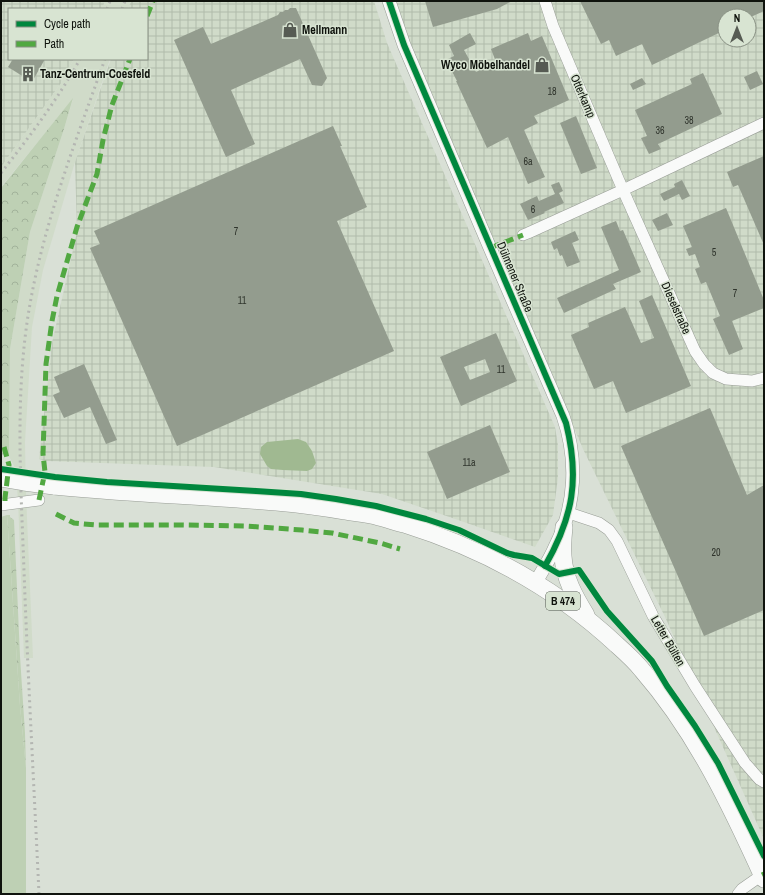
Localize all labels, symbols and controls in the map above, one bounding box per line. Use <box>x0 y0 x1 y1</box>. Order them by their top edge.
legend <box>8 8 148 60</box>
north arrow <box>717 8 757 48</box>
text: N <box>734 11 740 25</box>
text: Cycle path <box>44 16 91 32</box>
shop icon: Mellmann <box>281 21 299 39</box>
place label: Mellmann <box>302 22 347 38</box>
text: Path <box>44 36 64 52</box>
shop icon: Wyco Möbelhandel <box>533 56 551 74</box>
place label: Wyco Möbelhandel <box>441 57 530 73</box>
building icon: Tanz-Centrum-Coesfeld <box>19 65 37 83</box>
place label: Tanz-Centrum-Coesfeld <box>40 66 150 82</box>
street label: Otterkamp <box>567 72 599 120</box>
house number: 18 <box>547 85 557 98</box>
house number: 38 <box>684 114 694 127</box>
house number: 36 <box>655 124 665 137</box>
house number: 6a <box>523 155 533 168</box>
house number: 6 <box>531 203 536 216</box>
house number: 7 <box>234 225 239 238</box>
street label: Dülmener Straße <box>493 239 537 315</box>
house number: 5 <box>712 246 717 259</box>
street label: Dieselstraße <box>657 279 695 337</box>
house number: 7 <box>733 287 738 300</box>
house number: 11 <box>238 294 247 307</box>
house number: 11 <box>497 363 506 376</box>
house number: 11a <box>462 456 476 469</box>
house number: 20 <box>711 546 721 559</box>
road number: B 474 <box>546 592 580 610</box>
street label: Letter Bülten <box>647 613 689 669</box>

